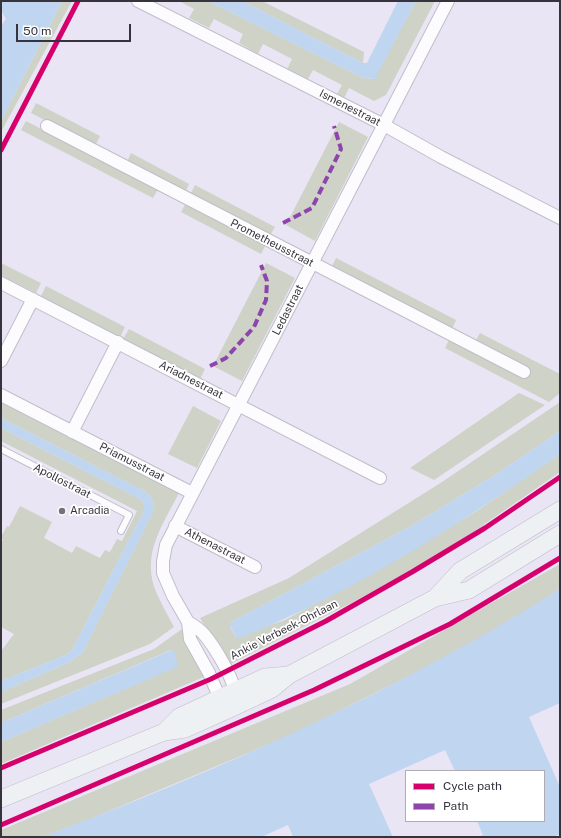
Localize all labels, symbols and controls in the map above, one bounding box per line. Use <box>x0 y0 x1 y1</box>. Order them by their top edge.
scale bar <box>18 16 133 42</box>
text: 50 m <box>23 24 51 38</box>
street label: Ismenestraat <box>317 87 383 129</box>
street label: Prometheusstraat <box>228 216 316 270</box>
street label: Ledastraat <box>270 283 306 337</box>
street label: Ariadnestraat <box>157 358 225 402</box>
street label: Priamusstraat <box>97 440 167 484</box>
street label: Apollostraat <box>31 461 93 501</box>
place label: Arcadia <box>70 504 109 518</box>
marker: Arcadia <box>57 506 67 516</box>
street label: Athenastraat <box>182 525 248 567</box>
street label: Ankie Verbeek-Ohrlaan <box>228 597 340 663</box>
legend <box>405 770 545 822</box>
text: Cycle path <box>443 779 502 793</box>
text: Path <box>443 799 469 813</box>

